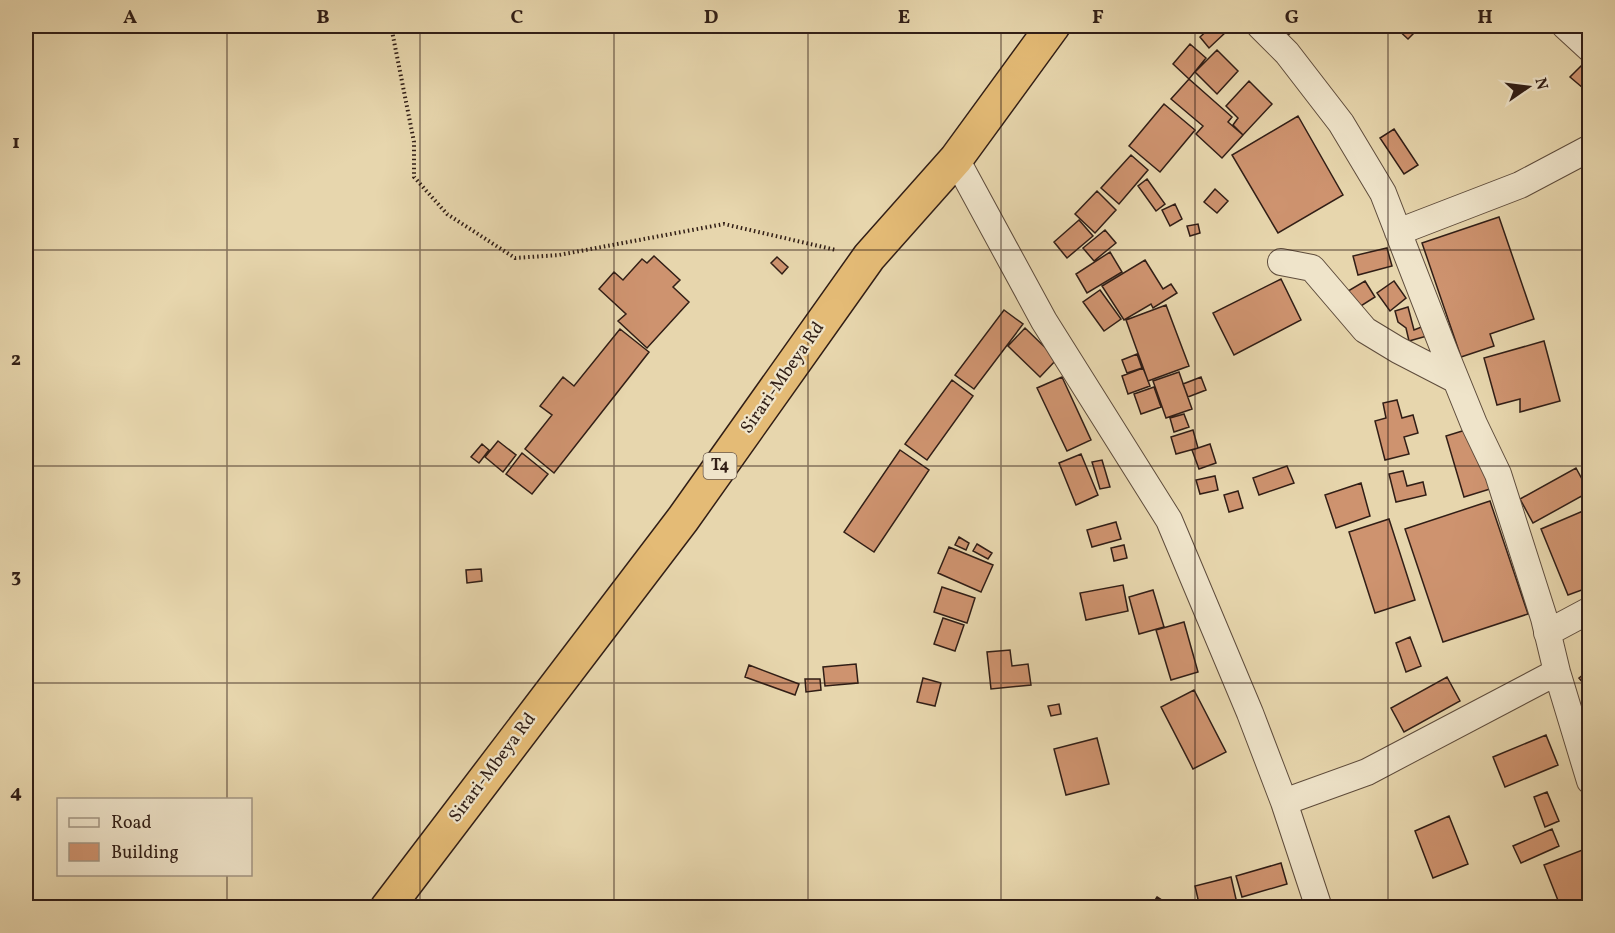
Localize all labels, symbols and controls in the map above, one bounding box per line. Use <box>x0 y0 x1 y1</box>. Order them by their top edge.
text: A <box>123 4 137 32</box>
text: B <box>316 4 330 32</box>
text: C <box>511 4 524 32</box>
text: D <box>704 4 718 32</box>
text: E <box>898 4 910 32</box>
text: F <box>1092 4 1104 32</box>
text: G <box>1285 4 1299 32</box>
text: H <box>1477 4 1493 32</box>
north arrow <box>1498 57 1558 117</box>
text: N <box>1529 76 1553 93</box>
text: 1 <box>12 129 20 157</box>
street label: Sirari-Mbeya Rd <box>735 317 831 439</box>
text: 2 <box>11 346 21 374</box>
road number: T4 <box>704 453 736 479</box>
text: 3 <box>11 563 21 591</box>
street label: Sirari-Mbeya Rd <box>443 708 543 828</box>
text: 4 <box>10 779 22 807</box>
legend <box>57 798 252 876</box>
text: Road <box>111 811 152 836</box>
text: Building <box>111 841 179 866</box>

